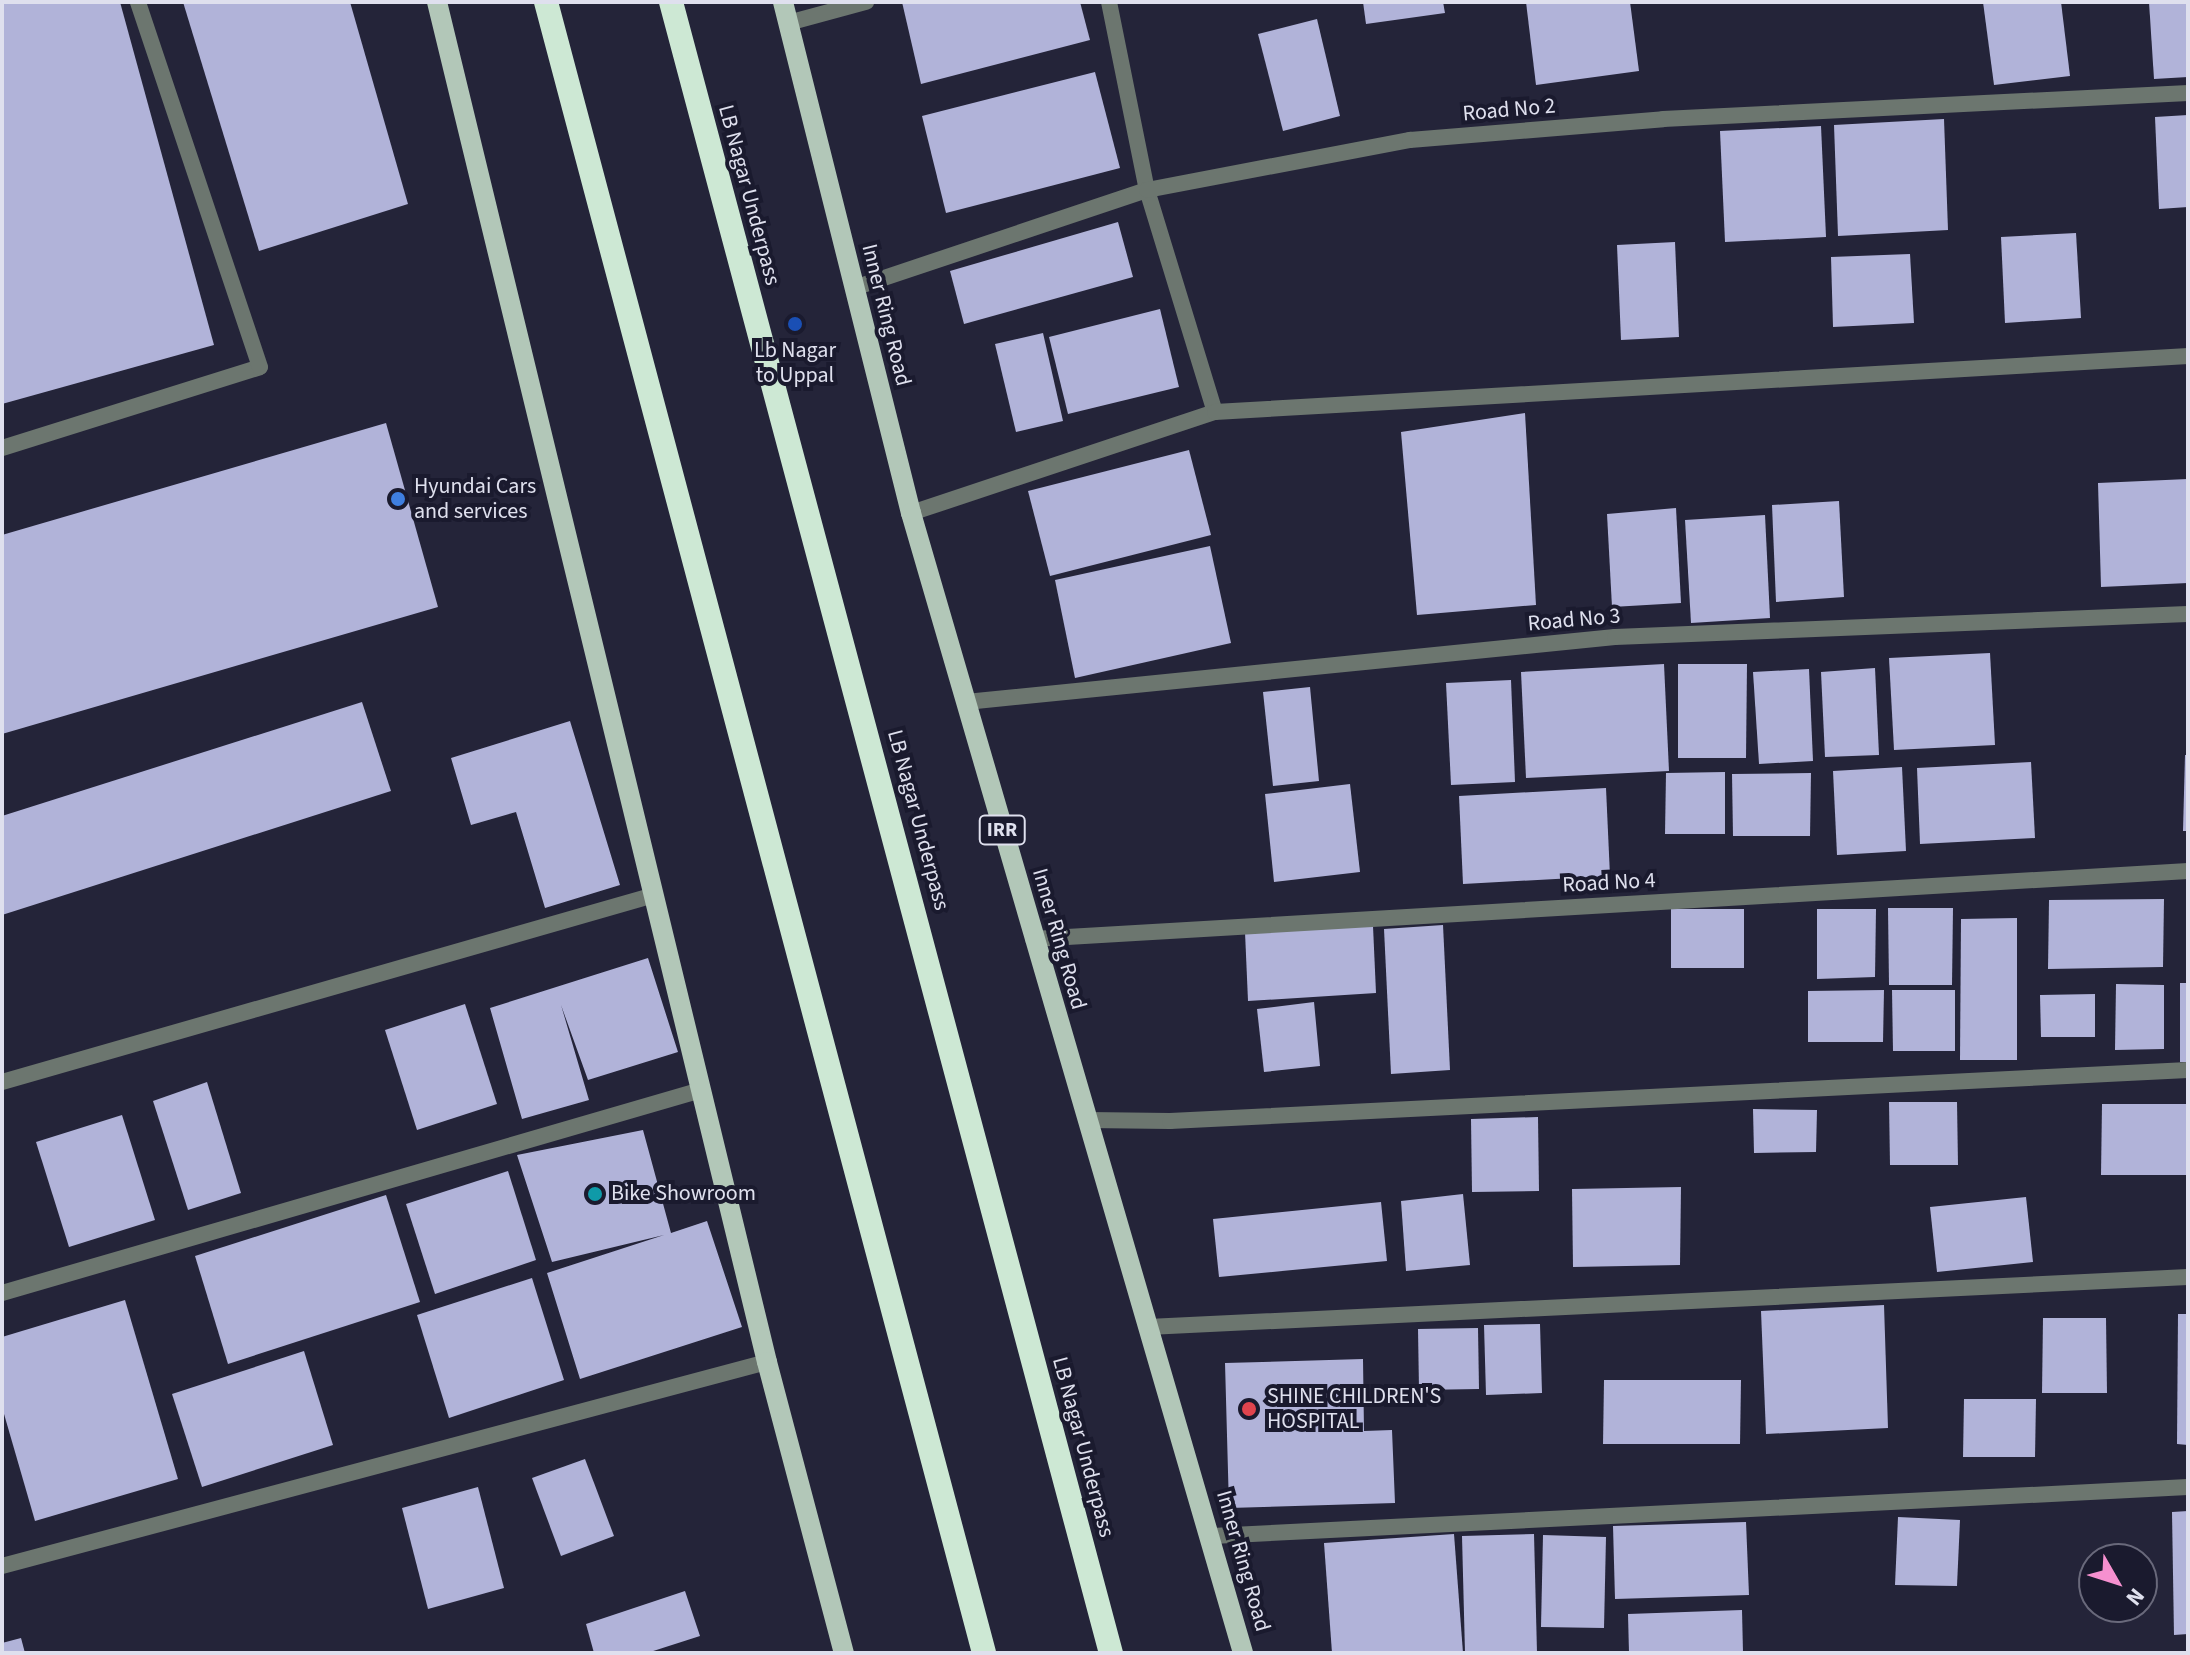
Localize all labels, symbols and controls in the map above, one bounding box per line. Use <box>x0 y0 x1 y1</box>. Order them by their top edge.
street label: Road No 2 <box>1461 93 1557 127</box>
street label: LB Nagar Underpass <box>712 102 786 288</box>
street label: Inner Ring Road <box>856 241 916 389</box>
marker: Lb Nagar to Uppal <box>786 315 804 333</box>
place label: Lb Nagar to Uppal <box>754 337 836 388</box>
place label: Hyundai Cars and services <box>414 473 536 524</box>
marker: Hyundai Cars and services <box>389 490 407 508</box>
street label: Road No 3 <box>1526 603 1622 637</box>
street label: LB Nagar Underpass <box>881 727 955 913</box>
road number: IRR <box>978 814 1026 846</box>
street label: Inner Ring Road <box>1026 865 1092 1013</box>
street label: Road No 4 <box>1562 867 1656 899</box>
place label: Bike Showroom <box>611 1181 756 1207</box>
marker: Bike Showroom <box>586 1185 604 1203</box>
street label: LB Nagar Underpass <box>1046 1354 1120 1540</box>
place label: SHINE CHILDREN'S HOSPITAL <box>1267 1383 1441 1434</box>
marker: SHINE CHILDREN'S HOSPITAL <box>1238 1398 1260 1420</box>
street label: Inner Ring Road <box>1210 1487 1276 1635</box>
north arrow <box>2078 1543 2158 1623</box>
text: N <box>2118 1581 2152 1613</box>

